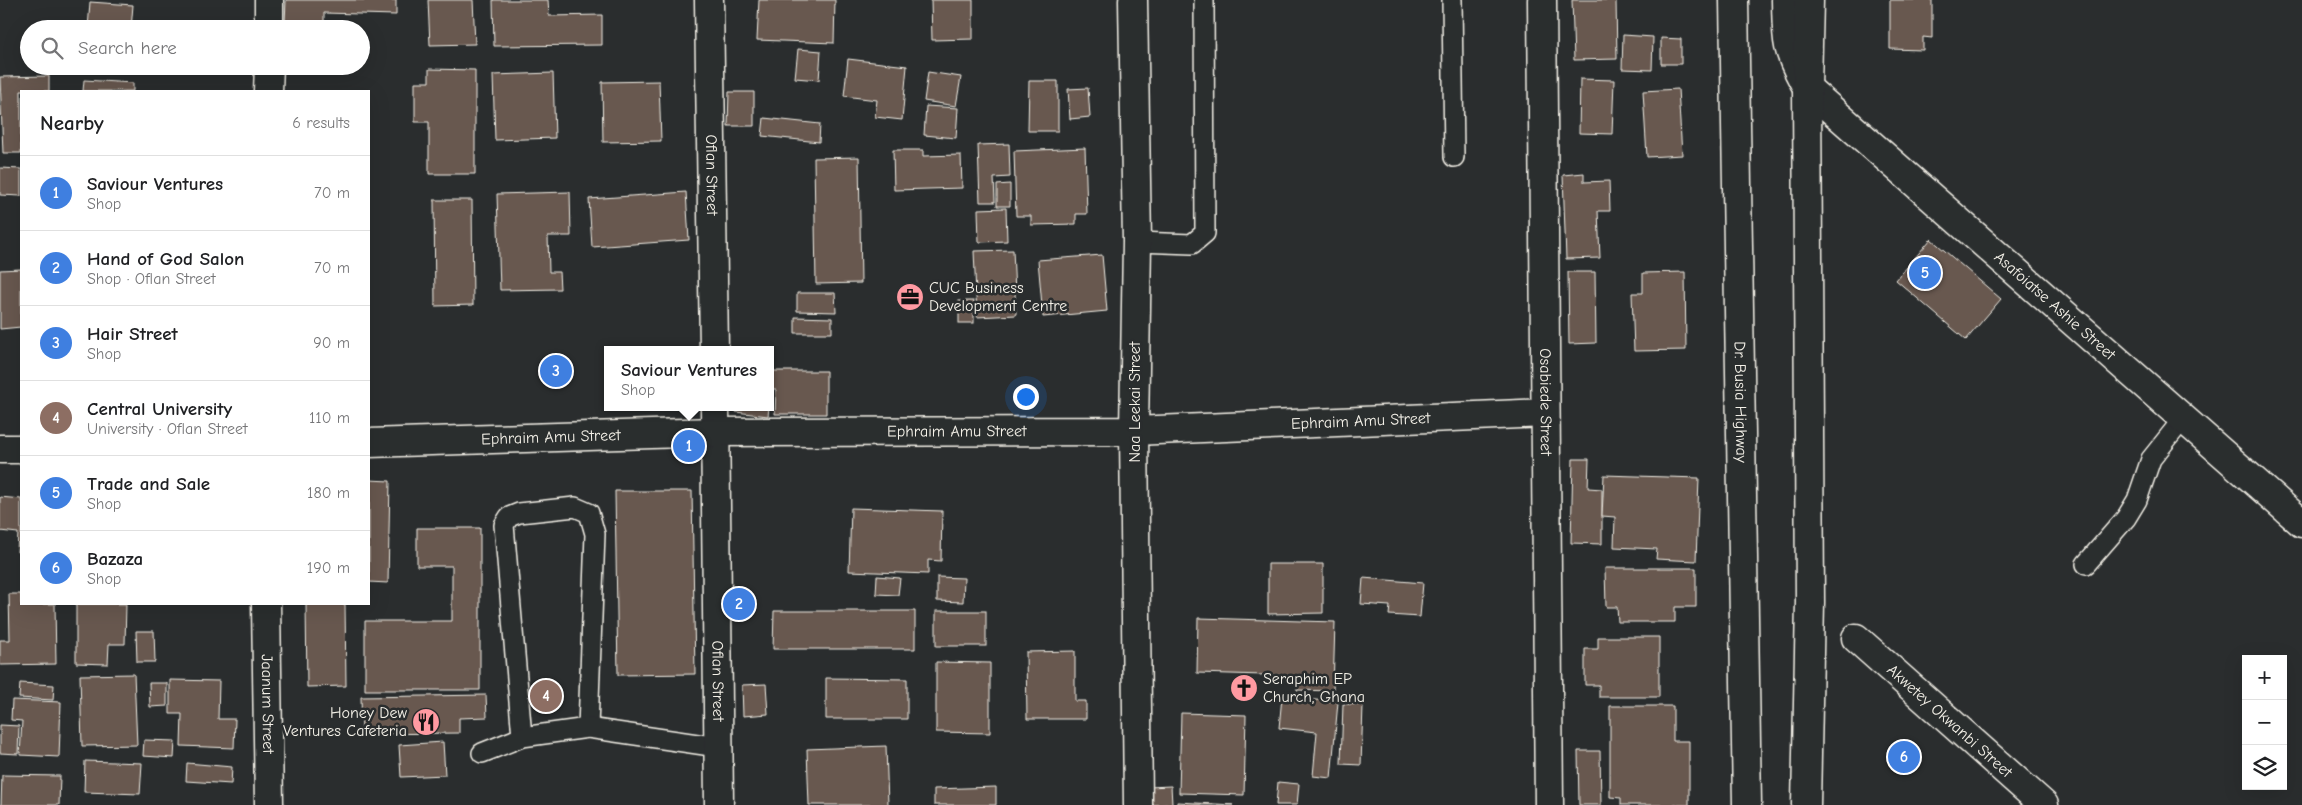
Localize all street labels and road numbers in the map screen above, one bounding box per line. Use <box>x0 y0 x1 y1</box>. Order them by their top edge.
street label: Oflan Street <box>702 134 721 216</box>
street label: Asafoiatse Ashie Street <box>1991 248 2119 364</box>
street label: Naa Leekai Street <box>1126 341 1144 462</box>
street label: Dr. Busia Highway <box>1731 341 1750 464</box>
street label: Osabiede Street <box>1536 348 1555 456</box>
street label: Ephraim Amu Street <box>1291 409 1431 433</box>
street label: Ephraim Amu Street <box>887 422 1027 441</box>
street label: Ephraim Amu Street <box>481 426 621 448</box>
street label: Oflan Street <box>708 640 727 722</box>
street label: Jaanum Street <box>258 654 277 754</box>
street label: Akwetey Okwanbi Street <box>1883 661 2016 782</box>

